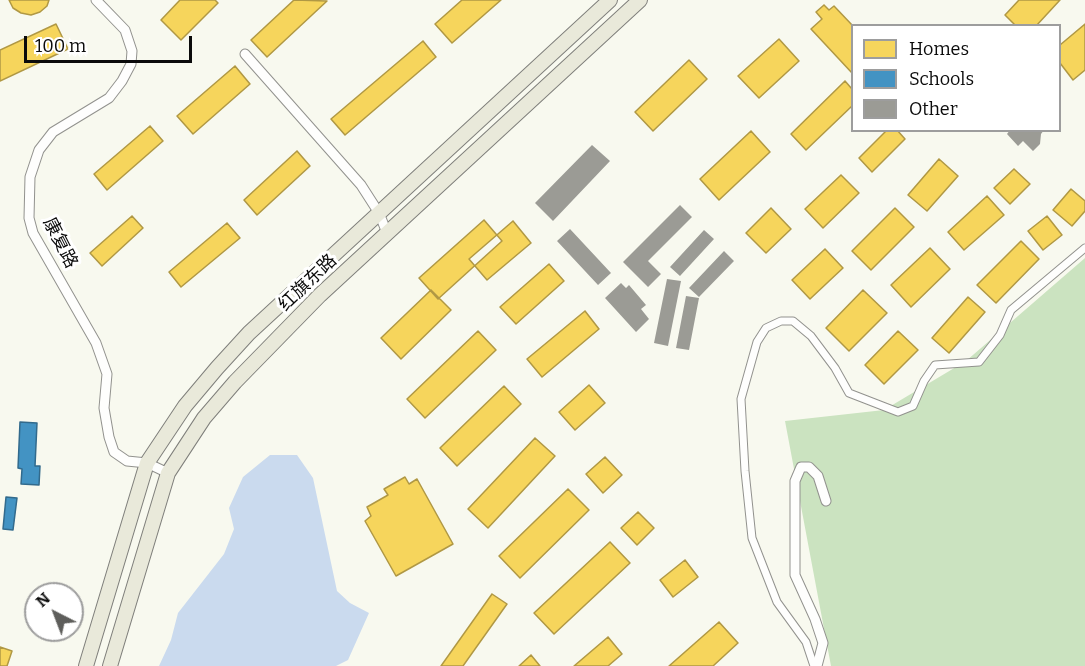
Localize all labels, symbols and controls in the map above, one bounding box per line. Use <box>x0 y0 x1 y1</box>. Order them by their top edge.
scale bar <box>27 24 195 62</box>
legend <box>851 24 1061 132</box>
text: 100 m <box>35 35 86 57</box>
text: Homes <box>909 38 969 60</box>
text: Schools <box>909 68 974 90</box>
text: Other <box>909 98 958 120</box>
street label: 康复路 <box>38 214 82 272</box>
street label: 红旗东路 <box>275 250 341 316</box>
north arrow <box>24 582 84 642</box>
text: N <box>32 589 54 611</box>

